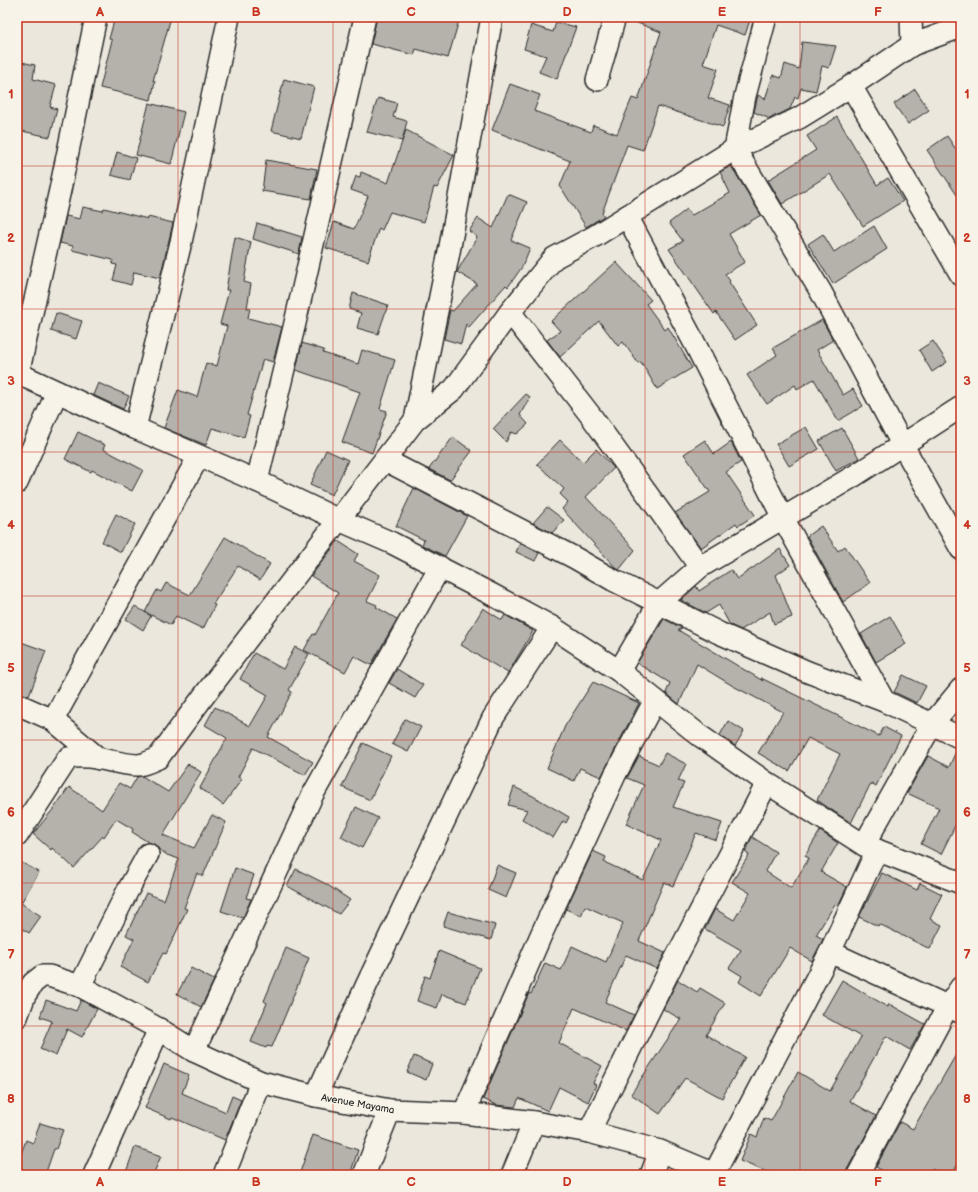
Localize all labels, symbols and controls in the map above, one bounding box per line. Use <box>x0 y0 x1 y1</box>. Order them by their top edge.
text: A <box>95 4 104 20</box>
text: B <box>251 4 261 20</box>
text: C <box>406 4 416 20</box>
text: D <box>562 4 572 20</box>
text: E <box>718 4 727 20</box>
text: F <box>874 4 882 20</box>
text: 1 <box>8 86 14 102</box>
text: 1 <box>964 86 970 102</box>
text: 2 <box>7 230 15 246</box>
text: 2 <box>963 230 971 246</box>
text: 3 <box>7 373 15 389</box>
text: 3 <box>963 373 971 389</box>
text: 4 <box>7 517 15 533</box>
text: 4 <box>963 517 971 533</box>
text: 5 <box>7 660 15 676</box>
text: 5 <box>963 660 971 676</box>
text: 6 <box>7 804 15 820</box>
text: 6 <box>963 804 971 820</box>
text: 7 <box>7 947 15 963</box>
text: 7 <box>963 947 971 963</box>
text: 8 <box>7 1091 15 1107</box>
text: 8 <box>963 1091 971 1107</box>
street label: Avenue Mayama <box>320 1092 396 1116</box>
text: A <box>95 1174 104 1190</box>
text: B <box>251 1174 261 1190</box>
text: C <box>406 1174 416 1190</box>
text: D <box>562 1174 572 1190</box>
text: E <box>718 1174 727 1190</box>
text: F <box>874 1174 882 1190</box>

